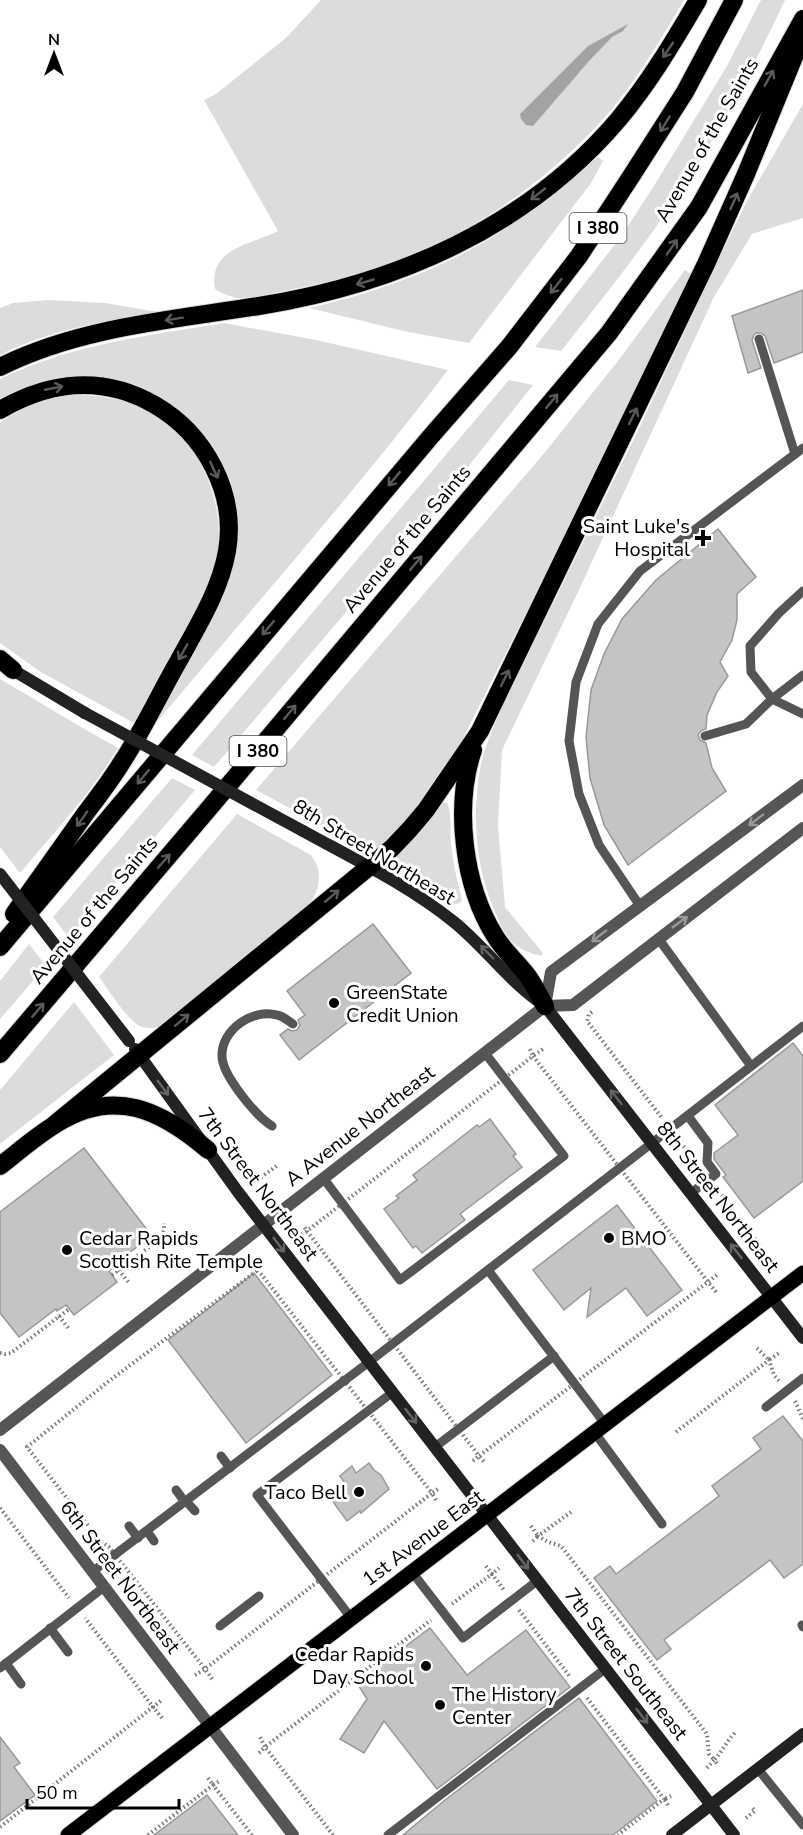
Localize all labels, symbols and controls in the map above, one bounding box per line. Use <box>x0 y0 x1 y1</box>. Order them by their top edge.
north arrow <box>24 24 84 84</box>
text: N <box>48 29 60 51</box>
one-way arrow <box>662 41 674 58</box>
street label: Avenue of the Saints <box>649 53 765 227</box>
one-way arrow <box>763 70 775 87</box>
one-way arrow <box>658 116 671 133</box>
one-way arrow <box>530 187 546 200</box>
one-way arrow <box>728 193 740 211</box>
road number: I 380 <box>570 213 626 243</box>
one-way arrow <box>666 239 678 255</box>
one-way arrow <box>356 277 375 288</box>
one-way arrow <box>550 278 563 294</box>
one-way arrow <box>165 314 185 325</box>
one-way arrow <box>43 382 63 393</box>
one-way arrow <box>546 393 559 409</box>
one-way arrow <box>628 408 640 426</box>
street label: Avenue of the Saints <box>337 459 477 619</box>
one-way arrow <box>209 460 221 478</box>
one-way arrow <box>388 471 401 487</box>
place label: Saint Luke's Hospital <box>583 513 690 563</box>
marker: Saint Luke's Hospital <box>694 529 712 547</box>
one-way arrow <box>409 556 423 571</box>
one-way arrow <box>262 620 275 636</box>
one-way arrow <box>177 643 188 661</box>
one-way arrow <box>500 670 512 688</box>
one-way arrow <box>283 705 297 720</box>
road number: I 380 <box>230 736 286 766</box>
one-way arrow <box>136 769 150 784</box>
street label: 8th Street Northeast <box>288 793 461 912</box>
one-way arrow <box>76 810 88 826</box>
one-way arrow <box>748 813 764 826</box>
street label: Avenue of the Saints <box>24 830 164 990</box>
one-way arrow <box>157 854 171 869</box>
one-way arrow <box>324 890 340 903</box>
one-way arrow <box>672 916 688 928</box>
one-way arrow <box>592 930 608 942</box>
one-way arrow <box>480 945 494 960</box>
place label: GreenState Credit Union <box>346 979 459 1029</box>
marker: GreenState Credit Union <box>327 996 341 1010</box>
one-way arrow <box>31 1003 45 1018</box>
one-way arrow <box>174 1014 190 1027</box>
street label: A Avenue Northeast <box>280 1059 441 1193</box>
one-way arrow <box>157 1080 169 1096</box>
one-way arrow <box>610 1089 623 1105</box>
street label: 7th Street Northeast <box>192 1102 325 1267</box>
street label: 8th Street Northeast <box>650 1116 786 1279</box>
place label: Cedar Rapids Scottish Rite Temple <box>79 1225 263 1275</box>
place label: BMO <box>621 1225 667 1252</box>
marker: BMO <box>602 1231 616 1245</box>
one-way arrow <box>272 1237 285 1253</box>
marker: Cedar Rapids Scottish Rite Temple <box>60 1243 74 1257</box>
one-way arrow <box>730 1243 743 1259</box>
one-way arrow <box>404 1408 417 1424</box>
place label: Taco Bell <box>265 1479 347 1506</box>
street label: 1st Avenue East <box>357 1483 490 1593</box>
marker: Taco Bell <box>352 1485 366 1499</box>
street label: 6th Street Northeast <box>54 1495 187 1660</box>
one-way arrow <box>516 1554 529 1570</box>
street label: 7th Street Southeast <box>558 1582 694 1746</box>
place label: Cedar Rapids Day School <box>295 1641 414 1691</box>
marker: Cedar Rapids Day School <box>419 1659 433 1673</box>
place label: The History Center <box>452 1681 557 1731</box>
marker: The History Center <box>433 1698 447 1712</box>
one-way arrow <box>636 1708 649 1724</box>
scale bar <box>27 1772 178 1810</box>
text: 50 m <box>36 1781 78 1805</box>

